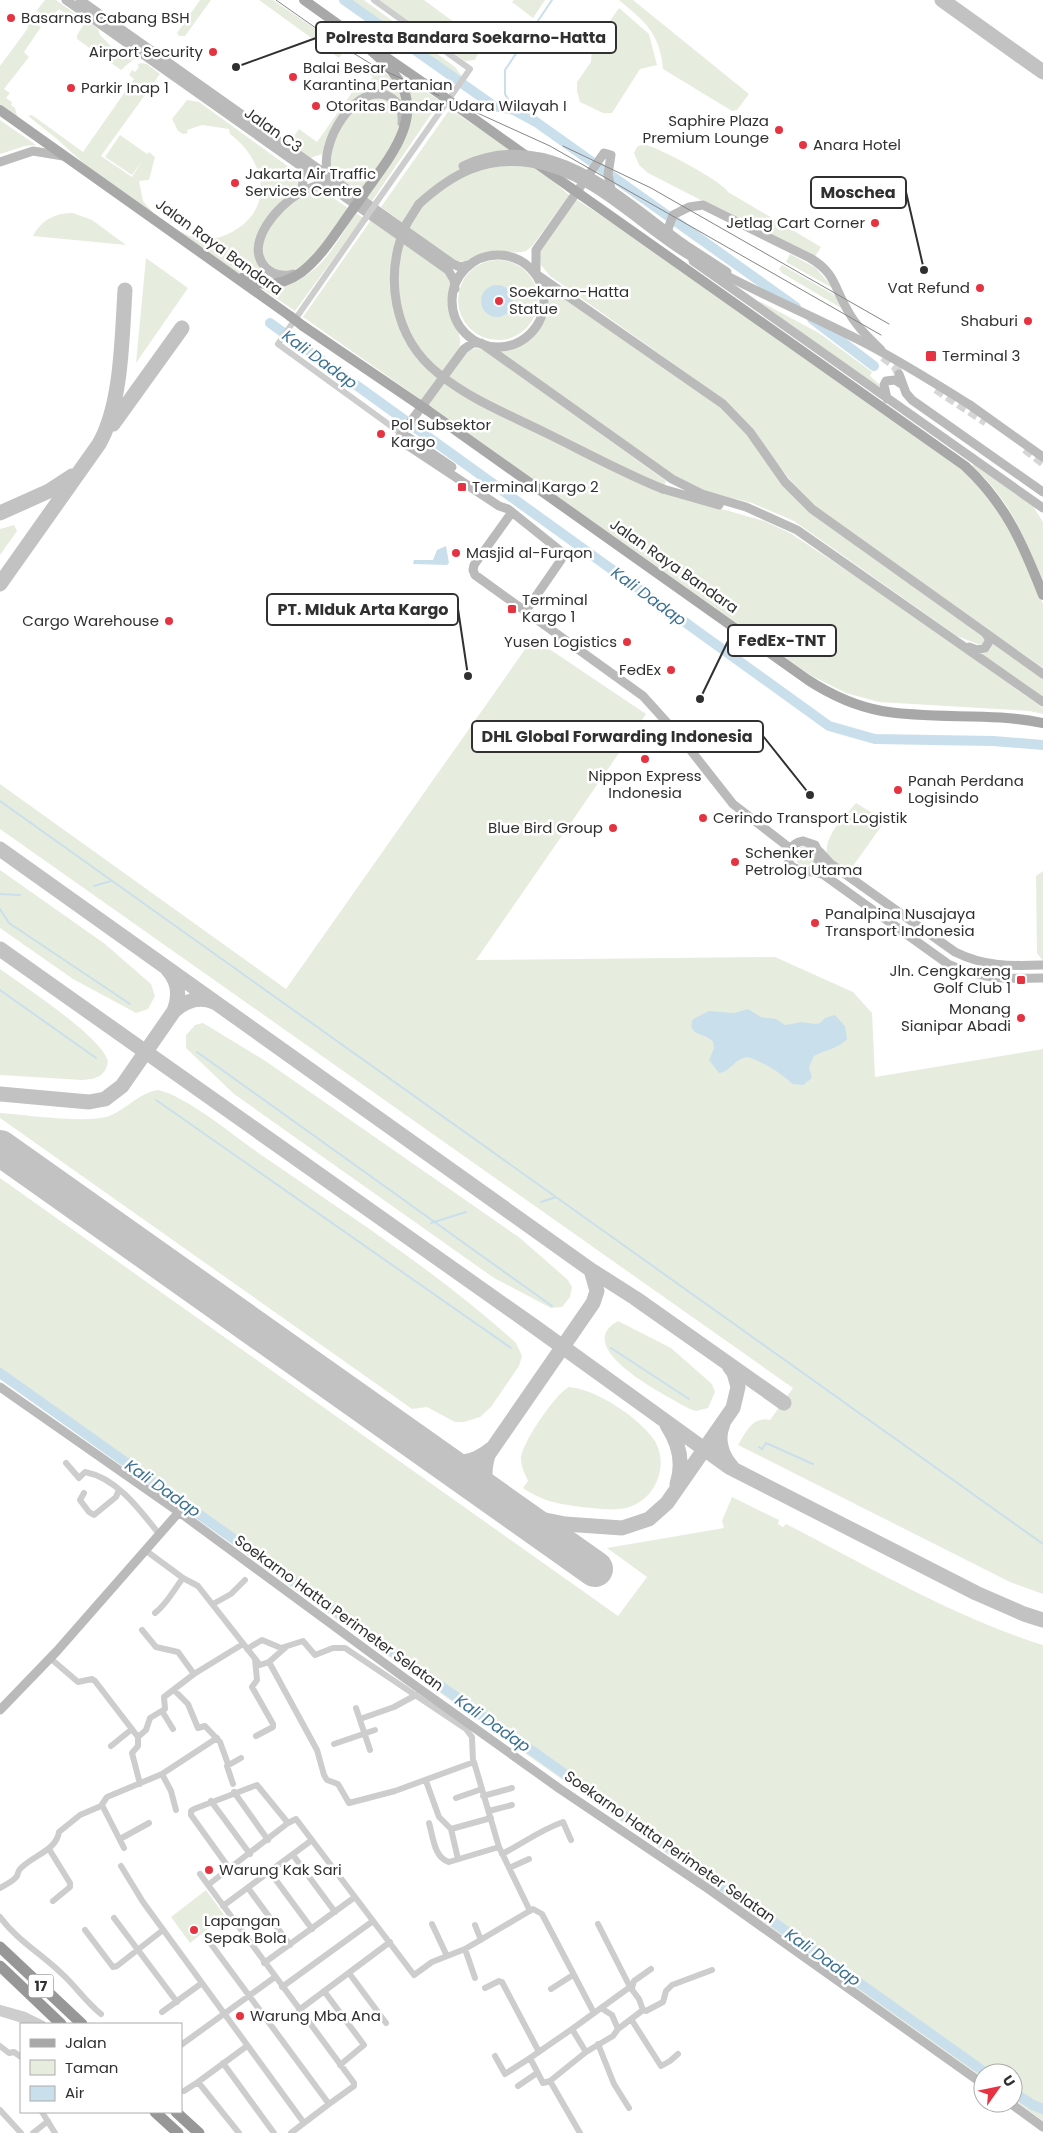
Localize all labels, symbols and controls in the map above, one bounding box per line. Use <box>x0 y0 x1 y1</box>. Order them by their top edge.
place label: Basarnas Cabang BSH <box>21 7 190 28</box>
marker: Basarnas Cabang BSH <box>5 12 17 24</box>
callout: Polresta Bandara Soekarno-Hatta <box>316 22 616 53</box>
text: Polresta Bandara Soekarno-Hatta <box>326 26 606 49</box>
place label: Airport Security <box>89 41 204 62</box>
marker: Airport Security <box>207 46 219 58</box>
place label: Balai Besar Karantina Pertanian <box>303 57 453 95</box>
marker: Balai Besar Karantina Pertanian <box>287 71 299 83</box>
place label: Parkir Inap 1 <box>81 77 169 98</box>
marker: Parkir Inap 1 <box>65 82 77 94</box>
place label: Otoritas Bandar Udara Wilayah I <box>326 95 567 116</box>
marker: Otoritas Bandar Udara Wilayah I <box>310 100 322 112</box>
street label: Jalan C3 <box>240 102 306 157</box>
place label: Saphire Plaza Premium Lounge <box>643 110 769 148</box>
marker: Saphire Plaza Premium Lounge <box>773 124 785 136</box>
place label: Anara Hotel <box>813 134 901 155</box>
marker: Anara Hotel <box>797 139 809 151</box>
place label: Jakarta Air Traffic Services Centre <box>245 163 376 201</box>
marker: Jakarta Air Traffic Services Centre <box>229 177 241 189</box>
callout: Moschea <box>811 177 906 208</box>
text: Moschea <box>821 181 896 204</box>
street label: Jalan Raya Bandara <box>152 193 287 300</box>
place label: Jetlag Cart Corner <box>726 212 865 233</box>
marker: Jetlag Cart Corner <box>869 217 881 229</box>
place label: Vat Refund <box>888 277 970 298</box>
place label: Soekarno-Hatta Statue <box>509 281 629 319</box>
marker: Vat Refund <box>974 282 986 294</box>
marker: Soekarno-Hatta Statue <box>493 295 505 307</box>
place label: Shaburi <box>960 310 1018 331</box>
marker: Shaburi <box>1022 315 1034 327</box>
water label: Kali Dadap <box>278 324 362 395</box>
place label: Terminal 3 <box>942 345 1020 366</box>
marker: Terminal 3 <box>924 349 938 363</box>
place label: Pol Subsektor Kargo <box>391 414 491 452</box>
marker: Pol Subsektor Kargo <box>375 428 387 440</box>
place label: Terminal Kargo 2 <box>472 476 599 497</box>
marker: Terminal Kargo 2 <box>456 481 468 493</box>
street label: Jalan Raya Bandara <box>606 513 743 618</box>
place label: Masjid al-Furqon <box>466 542 593 563</box>
marker: Masjid al-Furqon <box>450 547 462 559</box>
water label: Kali Dadap <box>607 561 691 632</box>
place label: Terminal Kargo 1 <box>522 589 588 627</box>
callout: PT. MIduk Arta Kargo <box>267 594 458 625</box>
text: PT. MIduk Arta Kargo <box>278 598 449 621</box>
marker: Terminal Kargo 1 <box>506 603 518 615</box>
place label: Cargo Warehouse <box>22 610 159 631</box>
marker: Cargo Warehouse <box>163 615 175 627</box>
callout: FedEx-TNT <box>728 625 836 656</box>
text: FedEx-TNT <box>738 629 826 652</box>
place label: Yusen Logistics <box>504 631 617 652</box>
marker: Yusen Logistics <box>621 636 633 648</box>
place label: FedEx <box>619 659 661 680</box>
marker: FedEx <box>665 664 677 676</box>
callout: DHL Global Forwarding Indonesia <box>472 721 763 752</box>
text: DHL Global Forwarding Indonesia <box>482 725 753 748</box>
marker: Nippon Express Indonesia <box>639 753 651 765</box>
place label: Nippon Express Indonesia <box>588 765 702 803</box>
place label: Panah Perdana Logisindo <box>908 770 1024 808</box>
marker: Panah Perdana Logisindo <box>892 784 904 796</box>
place label: Cerindo Transport Logistik <box>713 807 907 828</box>
marker: Cerindo Transport Logistik <box>697 812 709 824</box>
place label: Blue Bird Group <box>488 817 603 838</box>
marker: Blue Bird Group <box>607 822 619 834</box>
place label: Schenker Petrolog Utama <box>745 842 862 880</box>
marker: Schenker Petrolog Utama <box>729 856 741 868</box>
place label: Panalpina Nusajaya Transport Indonesia <box>825 903 975 941</box>
marker: Panalpina Nusajaya Transport Indonesia <box>809 917 821 929</box>
place label: Jln. Cengkareng Golf Club 1 <box>889 960 1011 998</box>
marker: Jln. Cengkareng Golf Club 1 <box>1015 974 1027 986</box>
place label: Monang Sianipar Abadi <box>901 998 1011 1036</box>
marker: Monang Sianipar Abadi <box>1015 1012 1027 1024</box>
water label: Kali Dadap <box>120 1454 205 1523</box>
street label: Soekarno Hatta Perimeter Selatan <box>231 1530 448 1696</box>
water label: Kali Dadap <box>450 1689 535 1758</box>
street label: Soekarno Hatta Perimeter Selatan <box>560 1765 780 1928</box>
place label: Warung Kak Sari <box>219 1859 342 1880</box>
marker: Warung Kak Sari <box>203 1864 215 1876</box>
place label: Lapangan Sepak Bola <box>204 1910 287 1948</box>
water label: Kali Dadap <box>780 1923 865 1992</box>
marker: Lapangan Sepak Bola <box>188 1924 200 1936</box>
road number: 17 <box>28 1974 54 1998</box>
place label: Warung Mba Ana <box>250 2005 381 2026</box>
marker: Warung Mba Ana <box>234 2010 246 2022</box>
legend <box>20 2023 182 2113</box>
text: Jalan <box>65 2032 107 2053</box>
text: Taman <box>65 2057 118 2078</box>
north arrow <box>973 2063 1023 2113</box>
text: U <box>998 2071 1020 2091</box>
text: Air <box>65 2082 85 2103</box>

